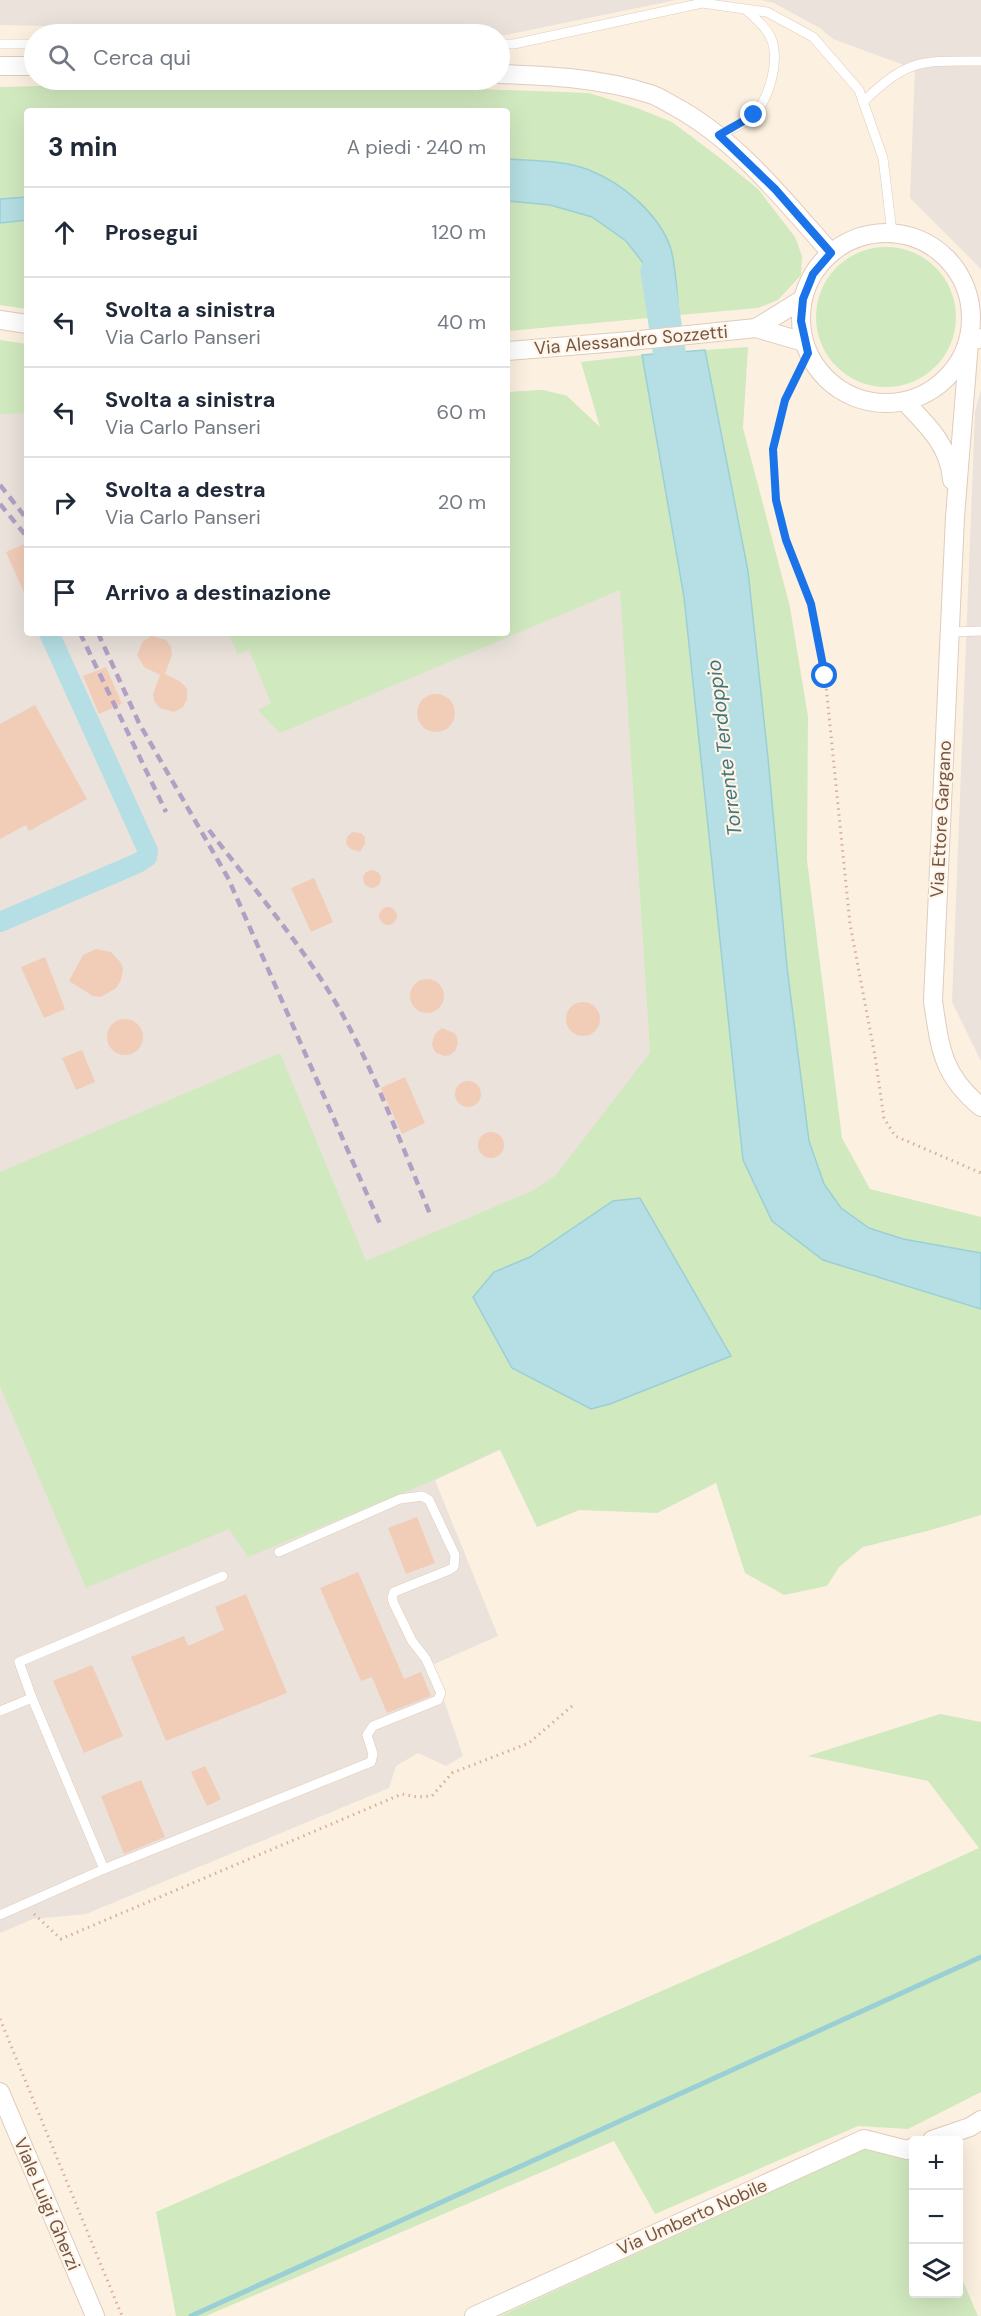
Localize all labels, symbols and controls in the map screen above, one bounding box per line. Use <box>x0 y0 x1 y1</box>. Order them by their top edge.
search box <box>24 24 510 90</box>
icon: search <box>45 41 78 74</box>
text: Cerca qui <box>93 43 191 72</box>
route end <box>740 101 766 127</box>
text: 3 min <box>48 130 117 164</box>
text: A piedi · 240 m <box>347 134 486 160</box>
icon: ahead <box>48 216 81 249</box>
text: Prosegui <box>105 218 198 247</box>
text: 120 m <box>432 219 486 245</box>
text: Svolta a sinistra <box>105 295 275 324</box>
icon: left <box>48 306 81 339</box>
text: 40 m <box>437 309 486 335</box>
street label: Via Alessandro Sozzetti <box>533 320 729 360</box>
text: Via Carlo Panseri <box>105 324 261 350</box>
text: Svolta a sinistra <box>105 385 275 414</box>
icon: left <box>48 396 81 429</box>
text: 60 m <box>437 399 486 425</box>
text: Via Carlo Panseri <box>105 414 261 440</box>
text: Svolta a destra <box>105 475 266 504</box>
icon: right <box>48 486 81 519</box>
text: 20 m <box>438 489 486 515</box>
text: Via Carlo Panseri <box>105 504 261 530</box>
icon: arrive <box>48 576 81 609</box>
text: Arrivo a destinazione <box>105 578 331 607</box>
water label: Torrente Terdoppio <box>700 658 748 838</box>
route start <box>811 662 837 688</box>
street label: Via Ettore Gargano <box>925 740 957 898</box>
street label: Viale Luigi Gherzi <box>8 2134 86 2274</box>
map controls <box>909 2136 963 2298</box>
button: + <box>909 2136 963 2190</box>
street label: Via Umberto Nobile <box>613 2173 771 2261</box>
button: − <box>909 2190 963 2244</box>
button: layers <box>909 2244 963 2298</box>

